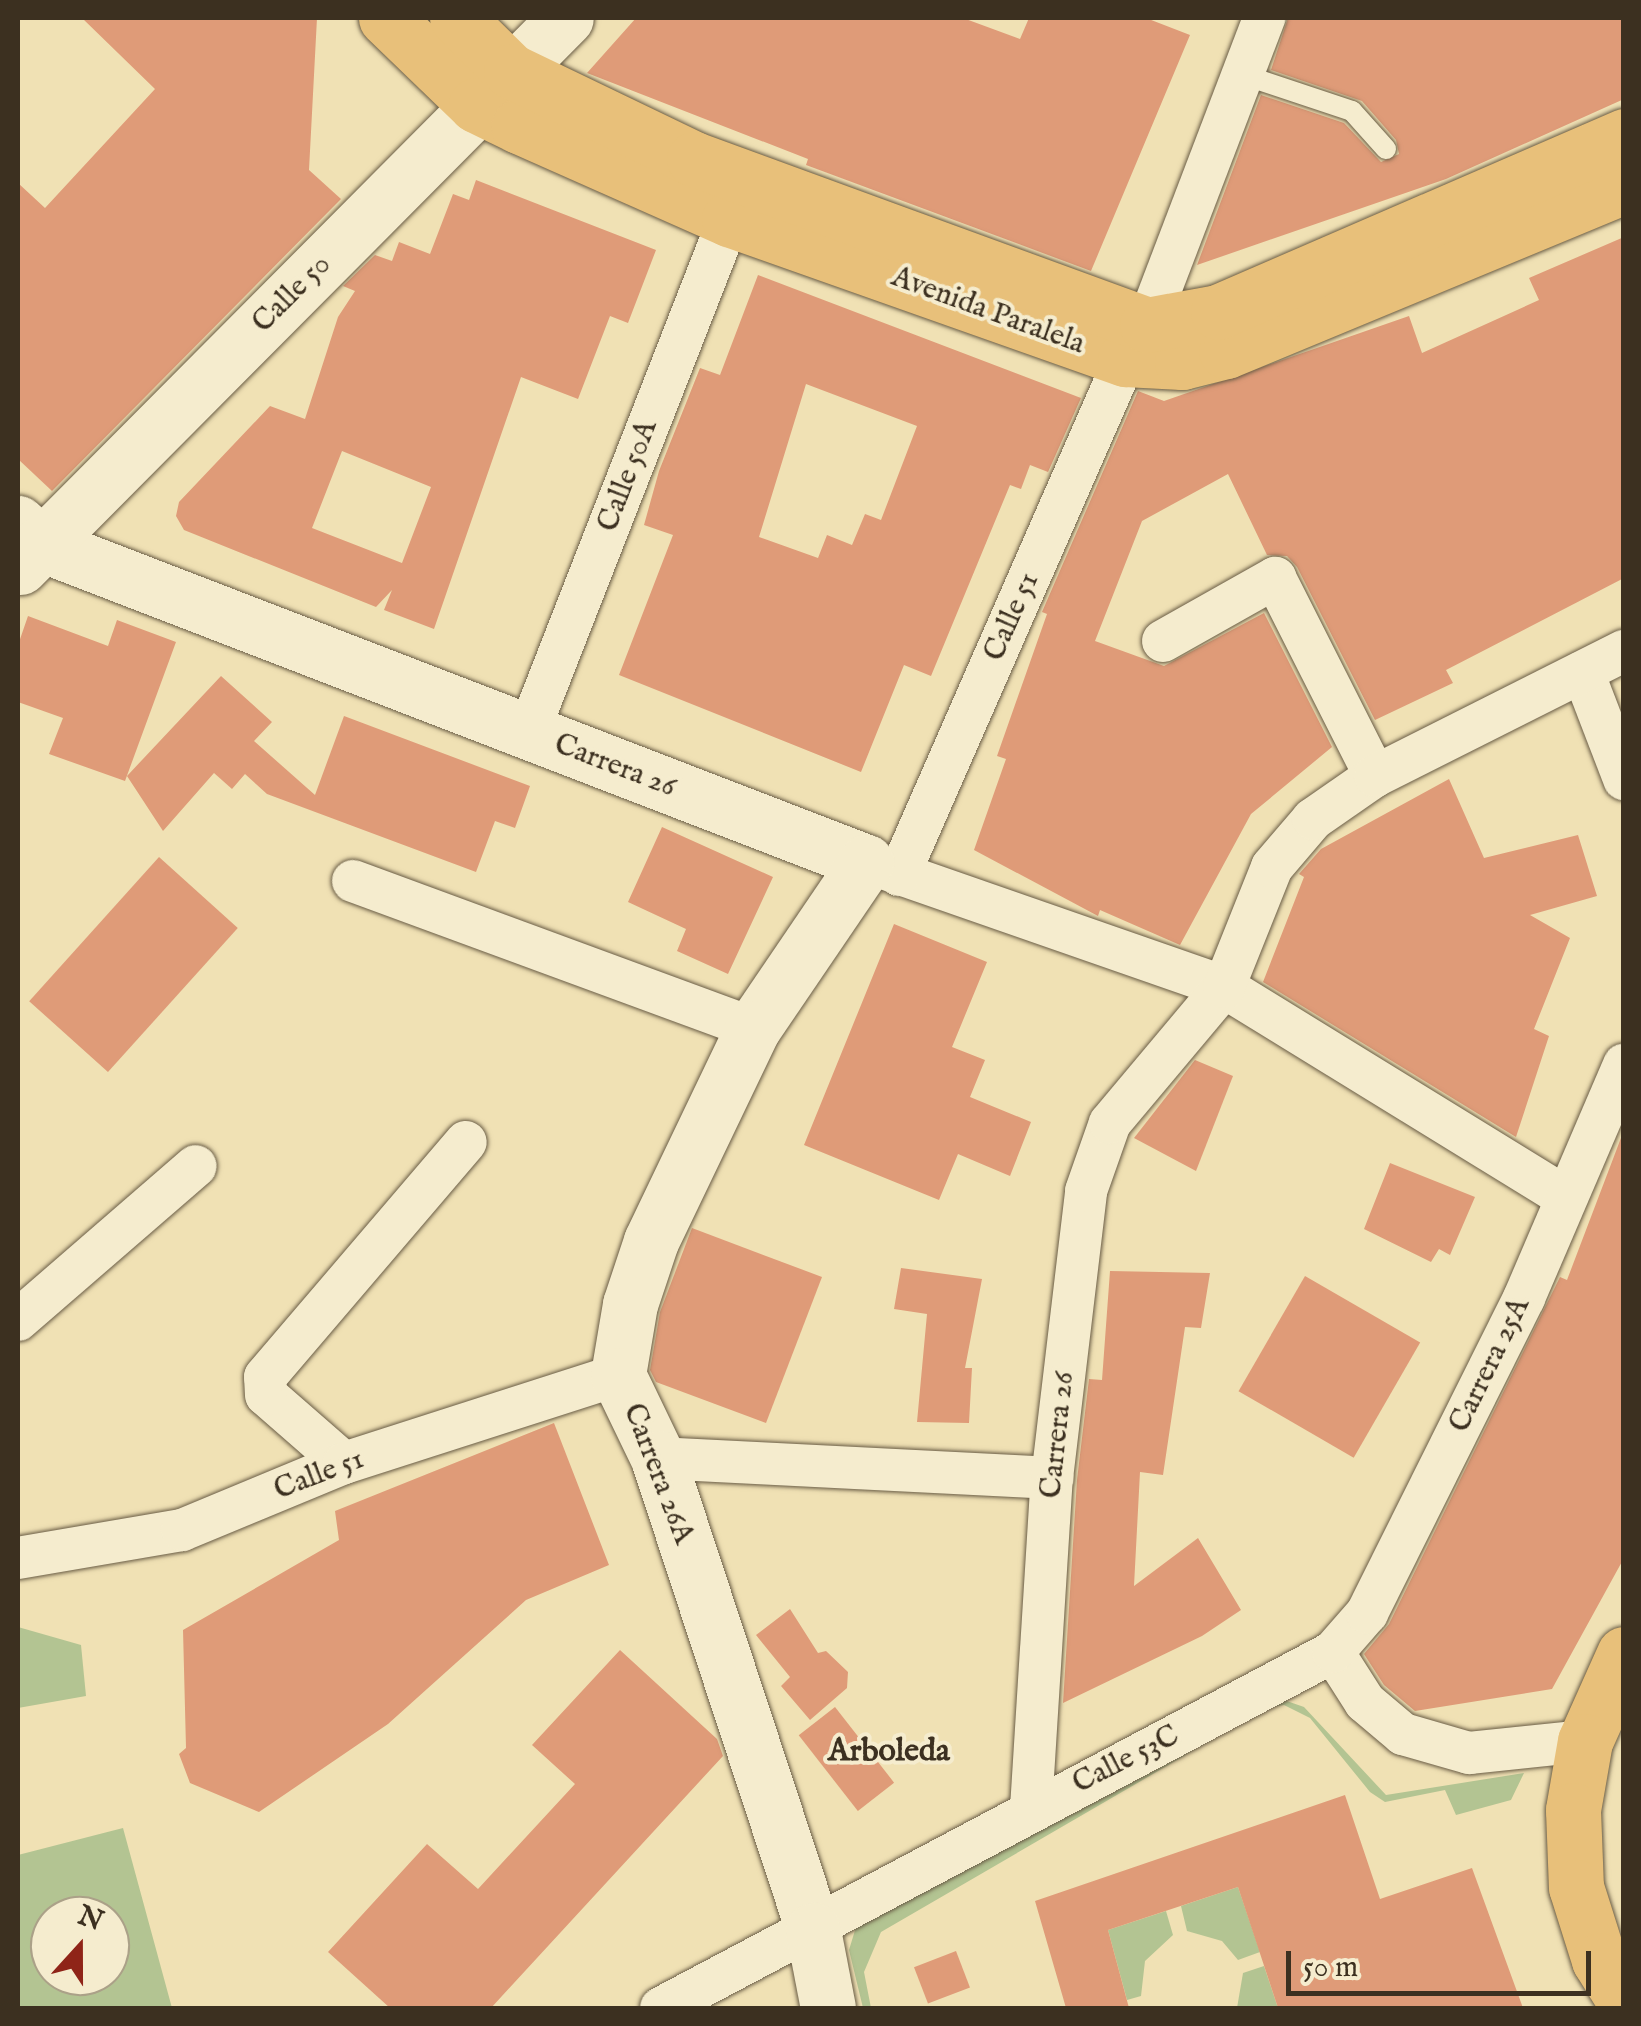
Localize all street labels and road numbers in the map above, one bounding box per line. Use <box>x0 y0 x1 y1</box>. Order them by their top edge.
street label: Calle 50 <box>245 247 339 341</box>
street label: Avenida Paralela <box>886 259 1090 363</box>
street label: Calle 50A <box>590 415 666 537</box>
street label: Calle 51 <box>977 567 1047 667</box>
street label: Carrera 26 <box>549 726 681 806</box>
street label: Carrera 25A <box>1442 1292 1538 1438</box>
street label: Carrera 26 <box>1033 1370 1083 1500</box>
street label: Carrera 26A <box>615 1399 701 1549</box>
street label: Calle 51 <box>269 1442 369 1508</box>
street label: Calle 53C <box>1067 1718 1185 1802</box>

